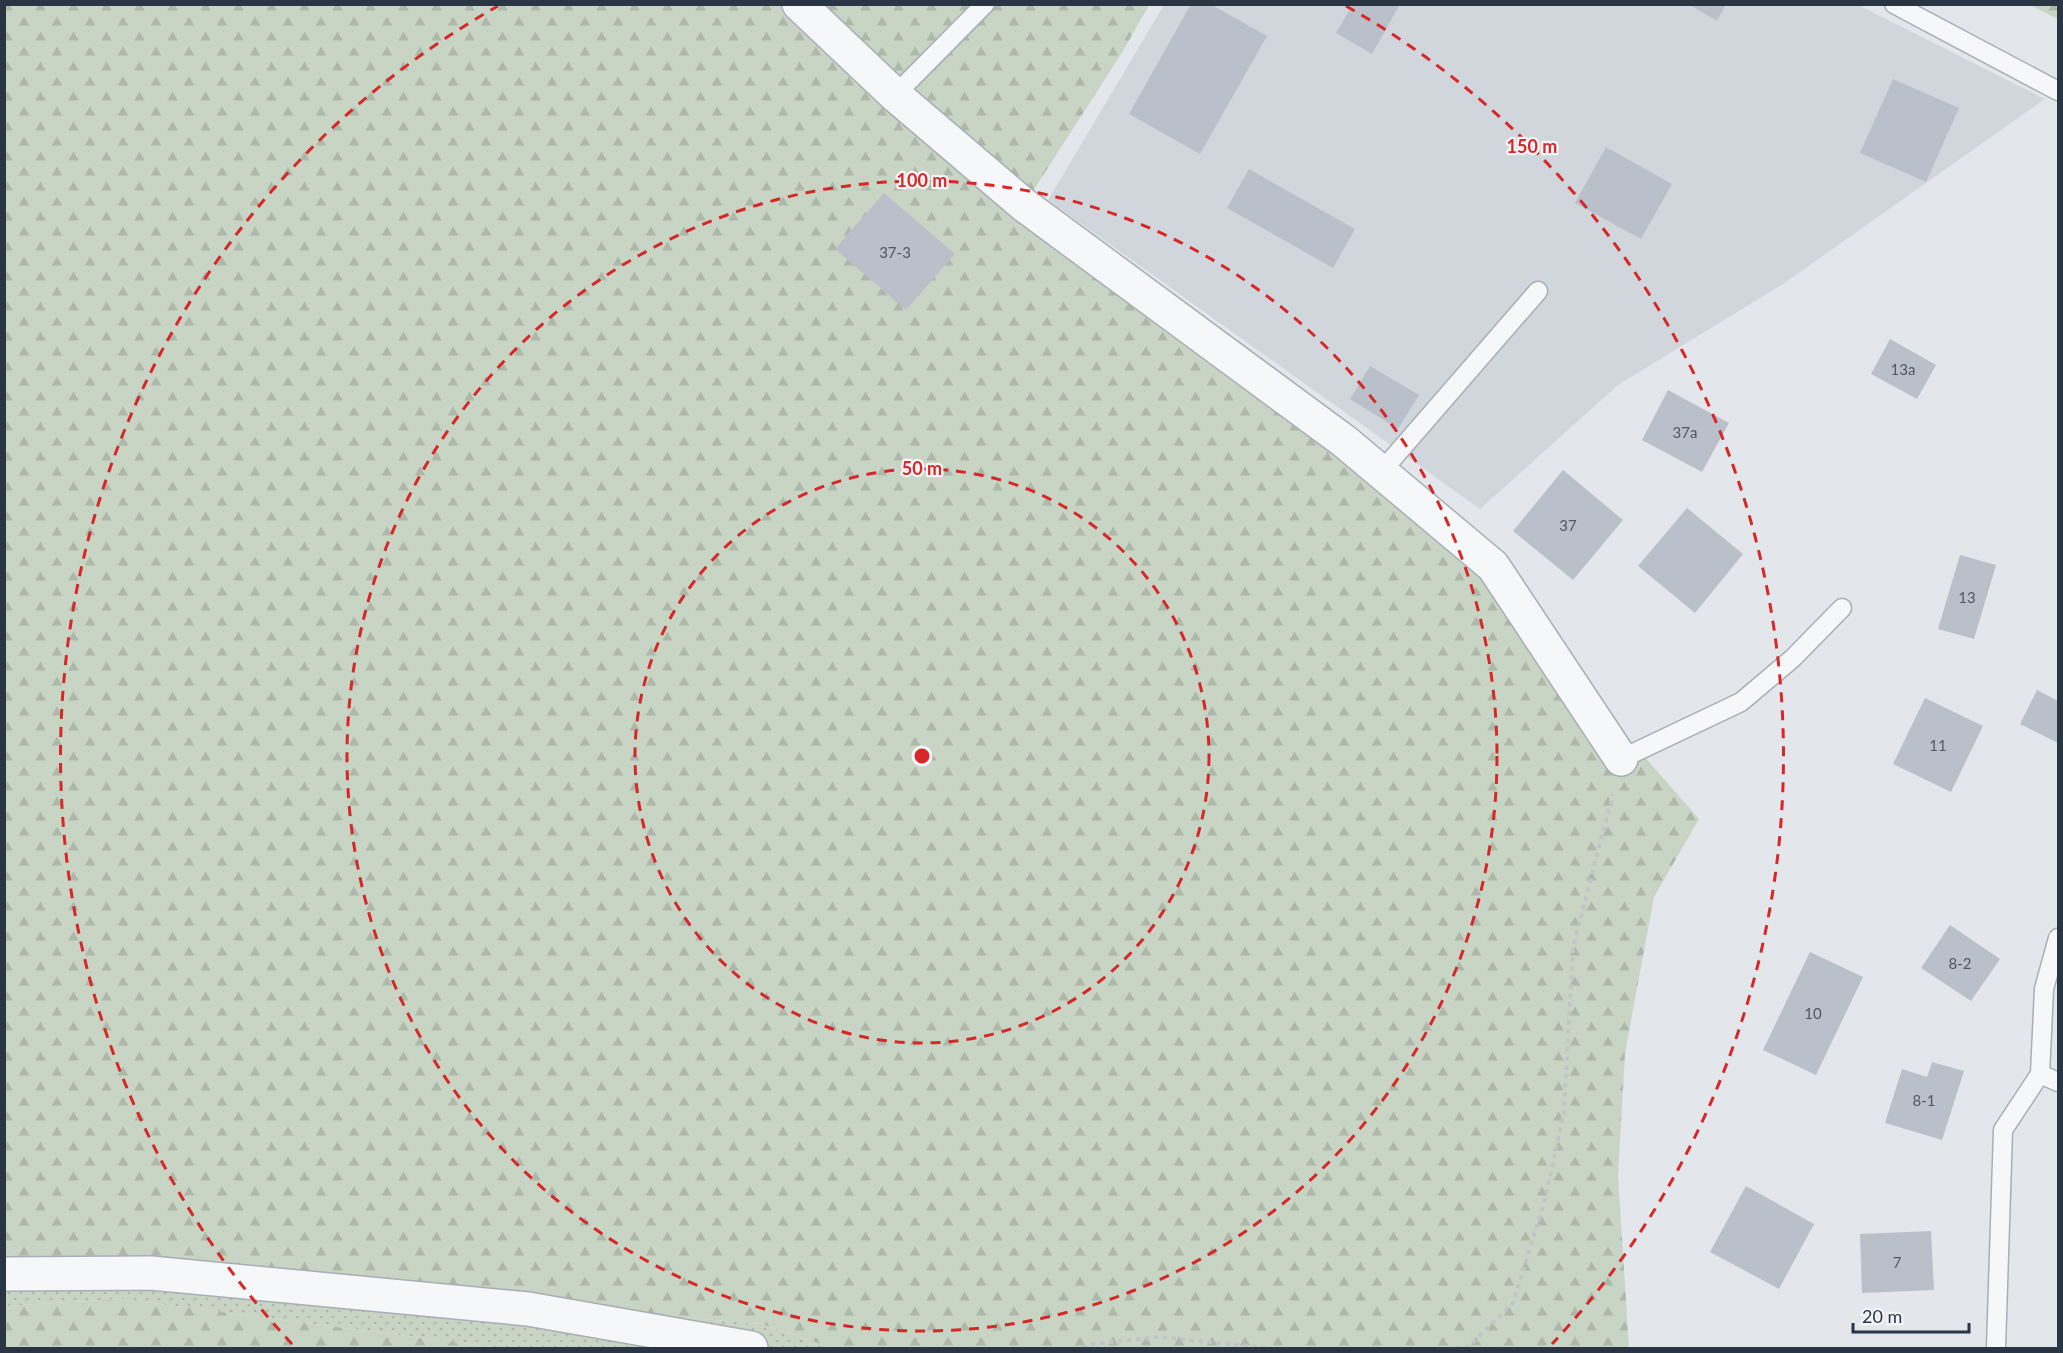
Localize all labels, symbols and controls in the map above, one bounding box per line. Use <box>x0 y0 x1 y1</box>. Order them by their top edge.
text: 150 m <box>1507 135 1557 157</box>
text: 100 m <box>897 169 947 191</box>
house number: 37-3 <box>879 243 911 261</box>
house number: 13а <box>1891 360 1915 378</box>
house number: 37а <box>1673 423 1697 441</box>
text: 50 m <box>902 457 942 479</box>
house number: 37 <box>1559 516 1577 534</box>
house number: 13 <box>1958 588 1976 606</box>
house number: 11 <box>1929 736 1947 754</box>
centre of rings <box>912 746 932 766</box>
house number: 8-2 <box>1949 954 1971 972</box>
house number: 10 <box>1804 1004 1822 1022</box>
house number: 8-1 <box>1913 1091 1935 1109</box>
house number: 7 <box>1893 1253 1902 1271</box>
scale bar <box>1853 1296 1968 1334</box>
text: 20 m <box>1862 1305 1902 1327</box>

